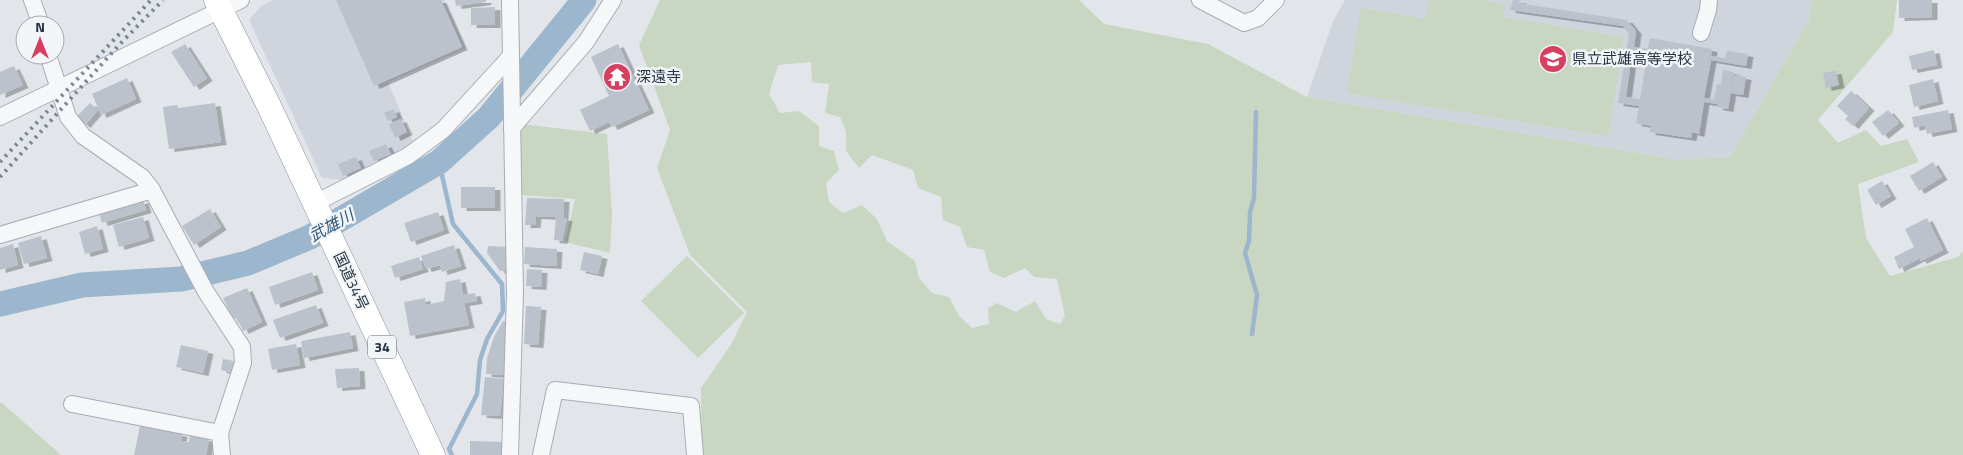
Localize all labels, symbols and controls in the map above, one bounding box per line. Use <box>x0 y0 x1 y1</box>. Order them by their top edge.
north arrow <box>15 15 65 65</box>
text: N <box>35 16 45 37</box>
school or university icon: 県立武雄高等学校 <box>1538 44 1568 74</box>
place label: 県立武雄高等学校 <box>1572 47 1692 70</box>
temple icon: 深遠寺 <box>602 62 632 92</box>
place label: 深遠寺 <box>636 65 681 88</box>
water label: 武雄川 <box>304 202 360 247</box>
street label: 国道34号 <box>328 248 375 314</box>
road number: 34 <box>368 336 396 358</box>

